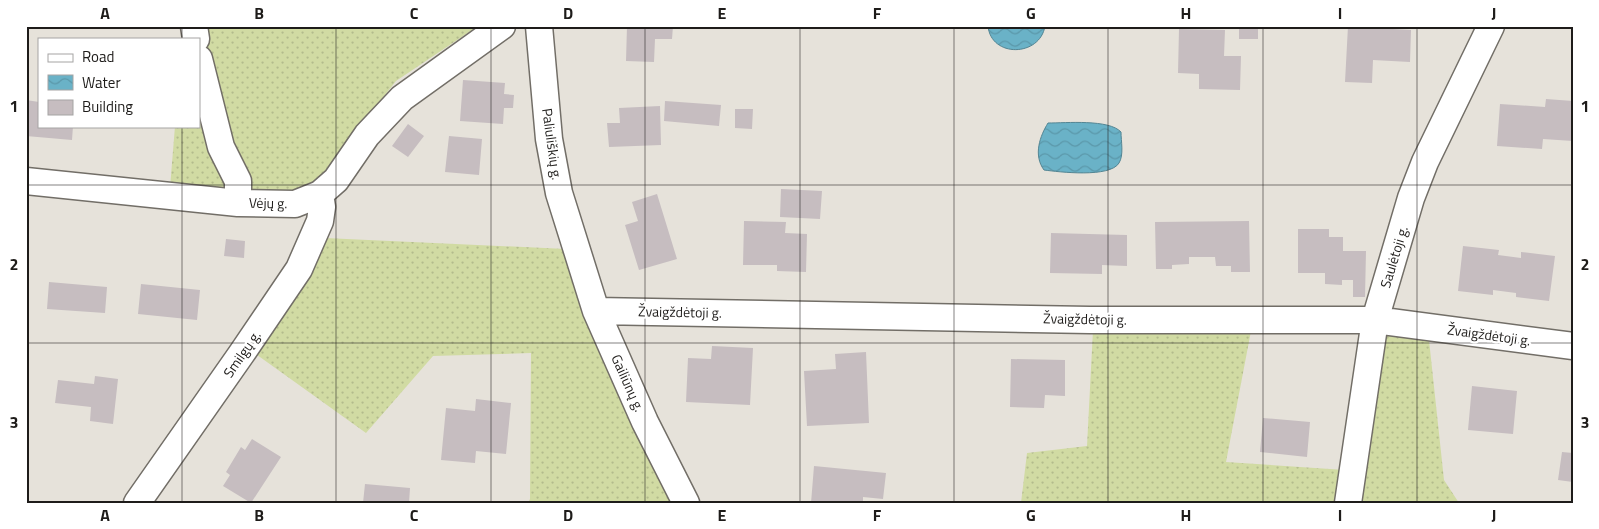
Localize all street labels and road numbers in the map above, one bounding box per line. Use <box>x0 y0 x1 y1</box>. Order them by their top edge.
street label: Paliuliškių g. <box>537 107 568 181</box>
street label: Vėjų g. <box>249 192 287 213</box>
street label: Saulėtoji g. <box>1374 223 1413 291</box>
street label: Žvaigždėtoji g. <box>638 300 722 323</box>
street label: Žvaigždėtoji g. <box>1043 307 1127 330</box>
street label: Žvaigždėtoji g. <box>1446 318 1532 351</box>
street label: Smilgų g. <box>218 326 266 382</box>
street label: Gailiūnų g. <box>607 351 650 415</box>

